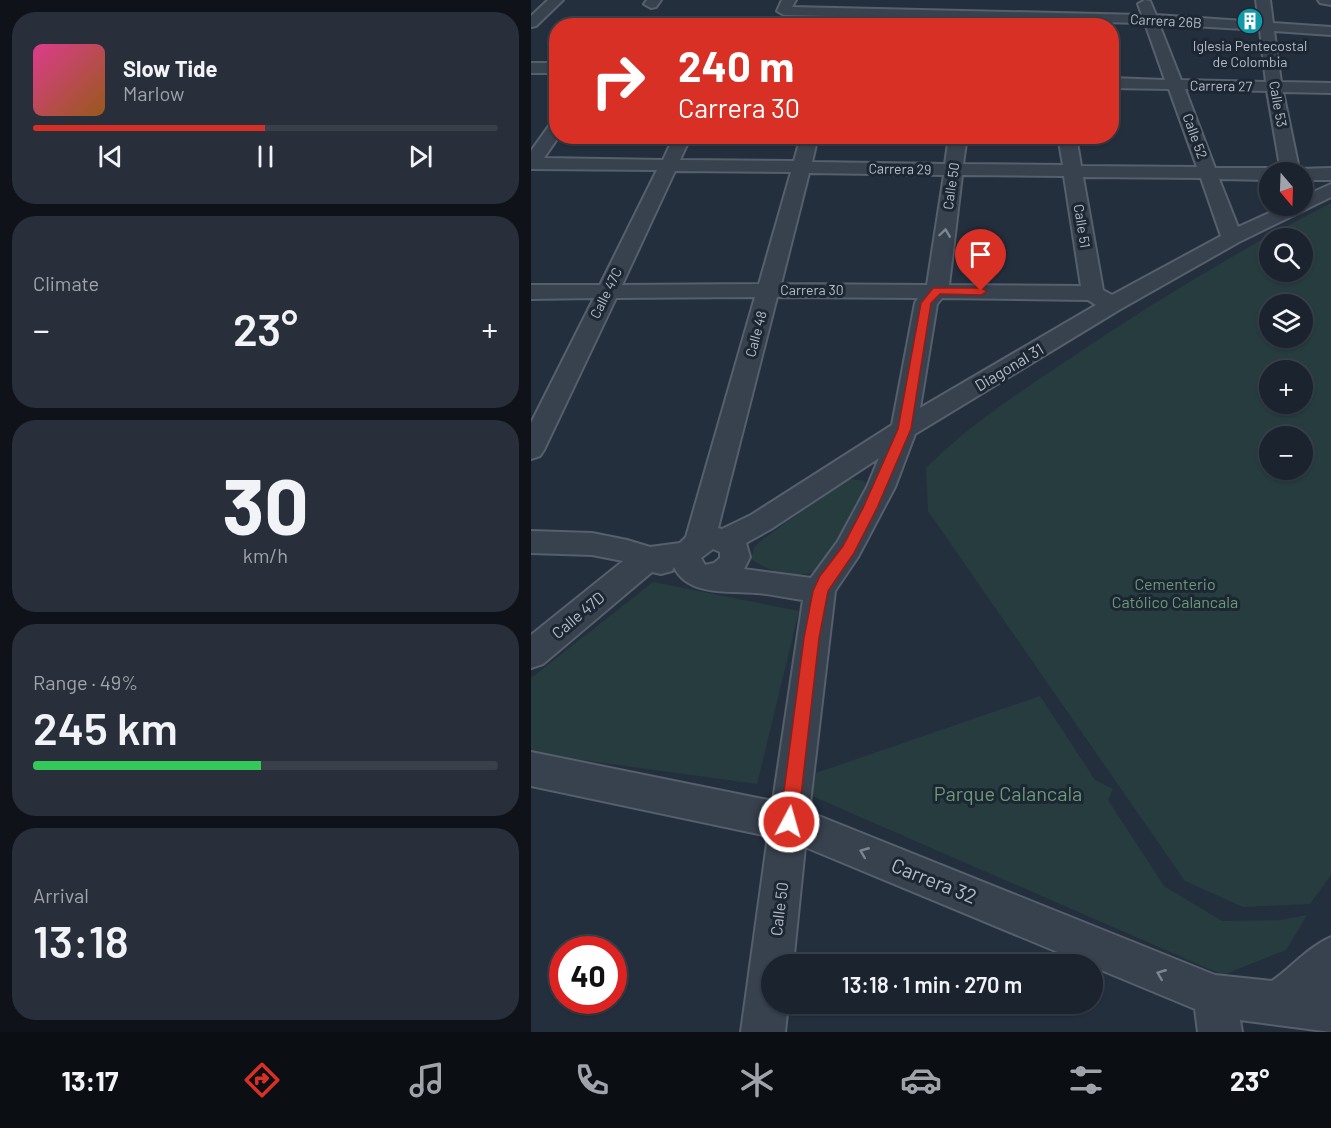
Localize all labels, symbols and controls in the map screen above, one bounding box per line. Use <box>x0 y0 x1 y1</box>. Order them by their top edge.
building icon: Iglesia Pentecostal de Colombia <box>1235 6 1265 36</box>
street label: Carrera 26B <box>1130 10 1202 31</box>
place label: Iglesia Pentecostal de Colombia <box>1193 37 1307 70</box>
text: 240 m <box>678 40 794 90</box>
icon: right <box>579 42 657 120</box>
text: Slow Tide <box>123 55 218 81</box>
street label: Carrera 27 <box>1190 76 1253 95</box>
street label: Calle 53 <box>1266 79 1291 128</box>
text: Marlow <box>123 81 184 105</box>
text: Carrera 30 <box>678 91 800 123</box>
street label: Calle 52 <box>1179 111 1211 161</box>
icon: previous <box>94 140 127 173</box>
icon: pause <box>249 140 282 173</box>
icon: next <box>404 140 437 173</box>
street label: Carrera 29 <box>868 159 932 178</box>
street label: Calle 50 <box>939 161 962 211</box>
north arrow <box>1259 162 1313 216</box>
map controls <box>1259 162 1313 480</box>
street label: Calle 51 <box>1071 203 1094 249</box>
one-way arrow <box>938 228 950 237</box>
button: search <box>1259 228 1313 282</box>
pin <box>955 229 1006 291</box>
icon: arrive <box>964 238 997 271</box>
street label: Calle 47C <box>586 264 625 321</box>
text: Climate <box>33 271 99 295</box>
street label: Carrera 30 <box>780 281 844 298</box>
button: layers <box>1259 294 1313 348</box>
text: 23° <box>233 301 298 355</box>
text: − <box>33 309 50 349</box>
text: + <box>482 309 498 349</box>
street label: Calle 48 <box>741 309 770 359</box>
street label: Diagonal 31 <box>971 339 1047 395</box>
button: + <box>1259 360 1313 414</box>
button: − <box>1259 426 1313 480</box>
text: 30 <box>222 457 309 551</box>
text: km/h <box>243 543 288 567</box>
park label: Cementerio Católico Calancala <box>1112 574 1238 611</box>
street label: Calle 47D <box>548 587 608 642</box>
text: Range · 49% <box>33 670 138 694</box>
text: 245 km <box>33 700 178 754</box>
park label: Parque Calancala <box>934 781 1082 805</box>
position arrow <box>757 790 821 854</box>
one-way arrow <box>859 847 870 859</box>
street label: Carrera 32 <box>888 852 981 908</box>
street label: Calle 50 <box>766 881 791 937</box>
text: Arrival <box>33 883 89 907</box>
text: 13:18 <box>33 913 129 967</box>
speed limit sign: 40 <box>549 936 627 1014</box>
one-way arrow <box>1156 969 1167 981</box>
text: 13:18 · 1 min · 270 m <box>842 971 1022 997</box>
icon: directions <box>241 1059 283 1101</box>
icon: music <box>406 1059 448 1101</box>
icon: phone <box>571 1059 613 1101</box>
icon: climate <box>736 1059 778 1101</box>
icon: car <box>900 1059 942 1101</box>
icon: filters <box>1065 1059 1107 1101</box>
text: 13:17 <box>61 1064 118 1096</box>
text: 23° <box>1230 1064 1270 1096</box>

